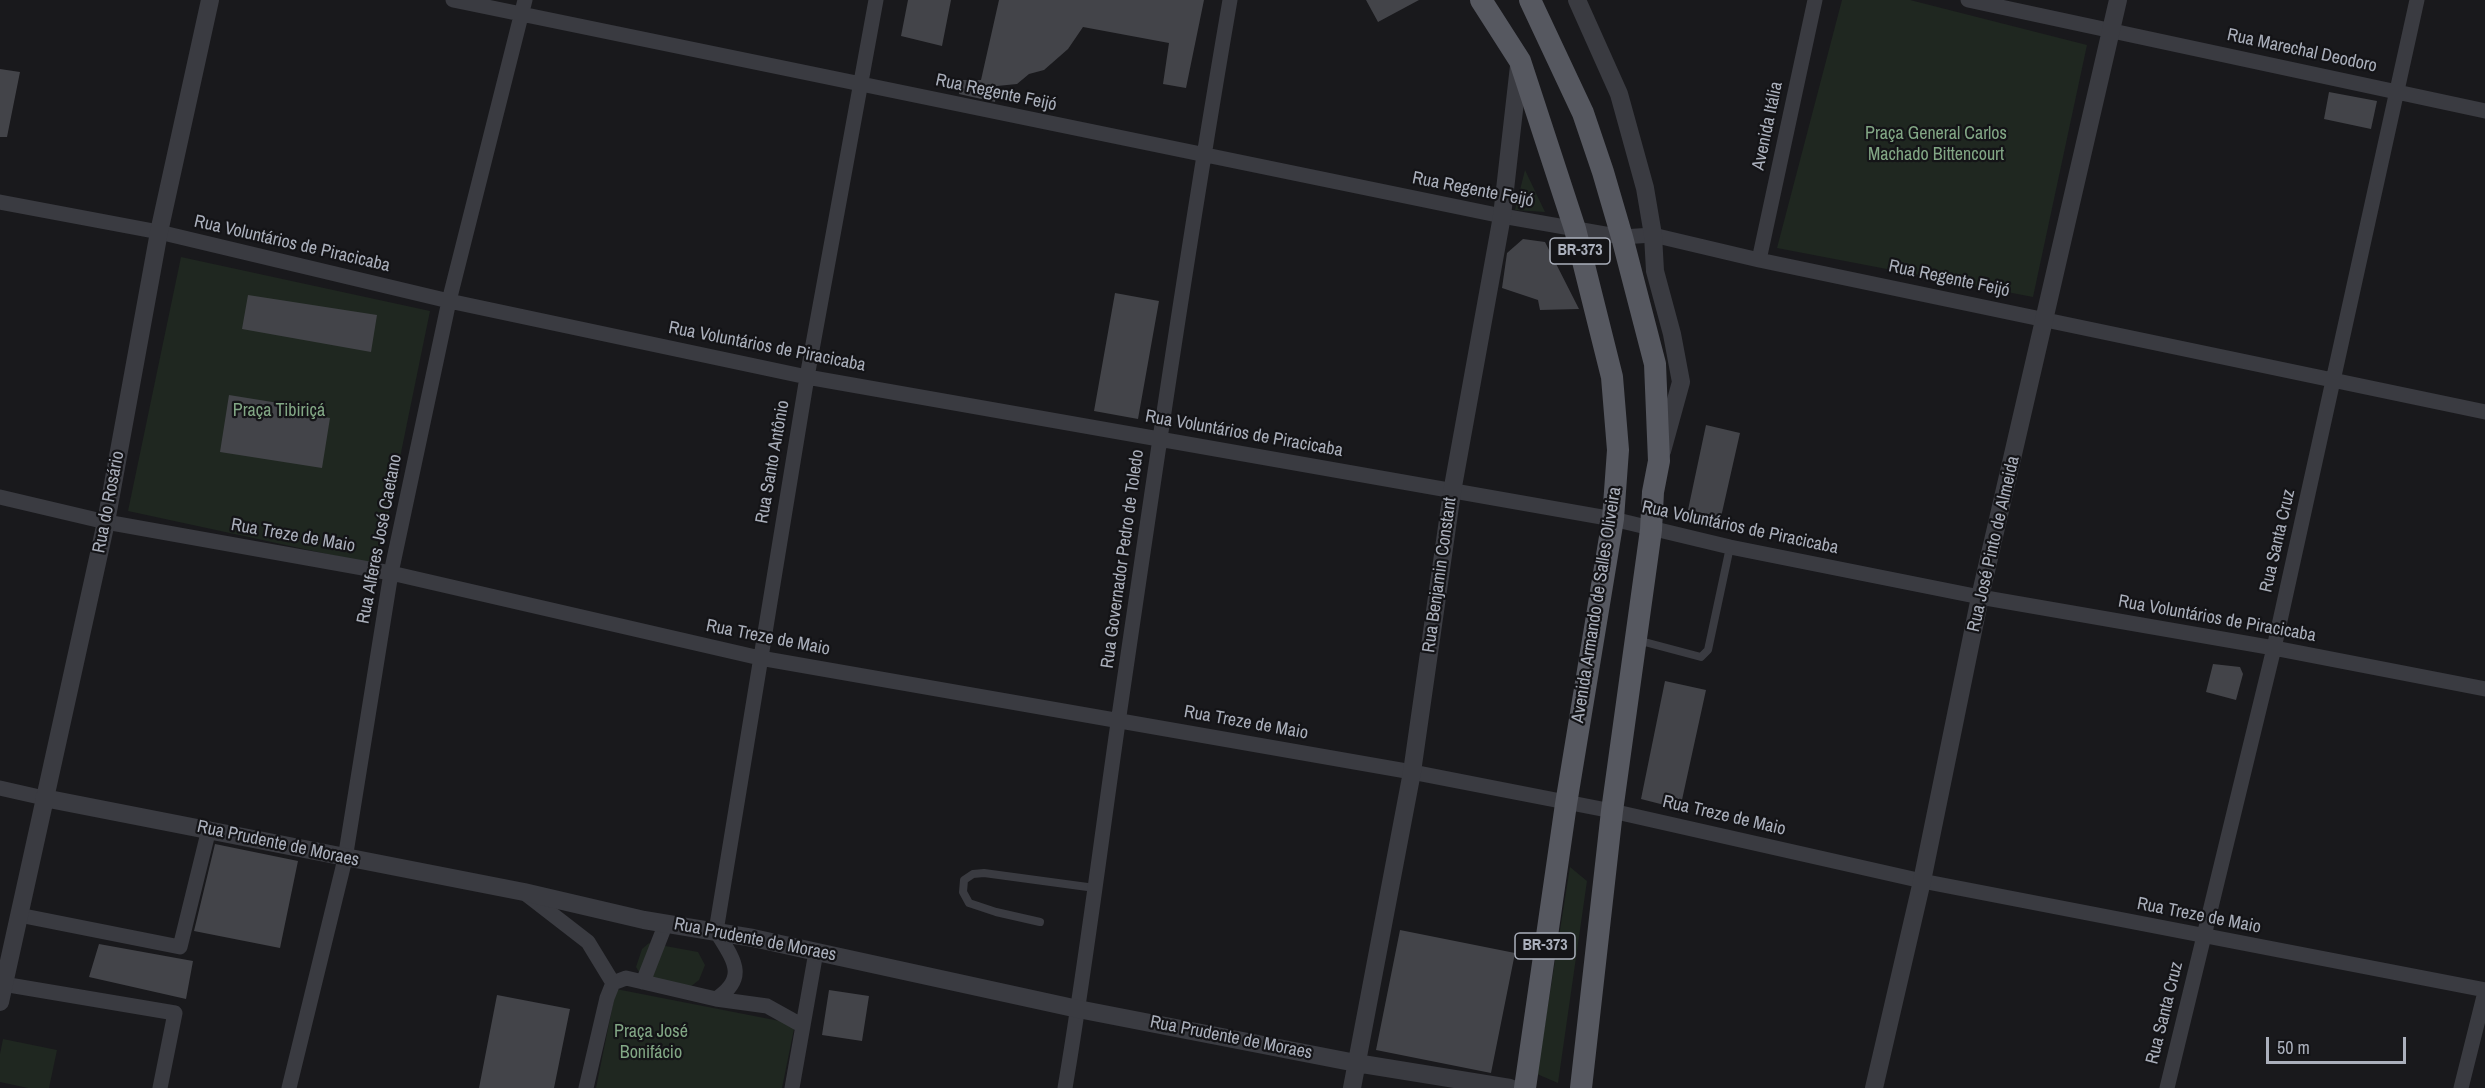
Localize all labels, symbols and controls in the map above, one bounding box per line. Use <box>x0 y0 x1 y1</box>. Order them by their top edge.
street label: Rua Marechal Deodoro <box>2225 25 2379 77</box>
street label: Rua Regente Feijó <box>934 70 1058 116</box>
street label: Avenida Itália <box>1748 80 1788 172</box>
park label: Praça General Carlos Machado Bittencourt <box>1865 123 2007 166</box>
street label: Rua Regente Feijó <box>1410 168 1536 212</box>
street label: Rua Voluntários de Piracicaba <box>192 211 392 277</box>
road number: BR-373 <box>1550 238 1610 264</box>
street label: Rua Regente Feijó <box>1887 256 2011 302</box>
street label: Rua Voluntários de Piracicaba <box>667 317 867 377</box>
street label: Rua Santo Antônio <box>752 399 794 525</box>
park label: Praça Tibiriçá <box>233 400 325 422</box>
street label: Rua Voluntários de Piracicaba <box>1144 406 1344 462</box>
street label: Rua Governador Pedro de Toledo <box>1097 448 1149 670</box>
street label: Rua do Rosário <box>89 449 129 555</box>
street label: Rua Alferes José Caetano <box>353 452 407 626</box>
street label: Rua José Pinto de Almeida <box>1963 454 2025 634</box>
street label: Avenida Armando de Salles Oliveira <box>1568 486 1626 724</box>
street label: Rua Santa Cruz <box>2256 487 2300 595</box>
street label: Rua Benjamin Constant <box>1418 496 1462 654</box>
street label: Rua Voluntários de Piracicaba <box>1640 497 1840 559</box>
street label: Rua Treze de Maio <box>229 514 357 558</box>
street label: Rua Voluntários de Piracicaba <box>2117 591 2317 647</box>
street label: Rua Treze de Maio <box>704 615 832 661</box>
street label: Rua Treze de Maio <box>1182 701 1310 745</box>
street label: Rua Treze de Maio <box>1660 791 1788 841</box>
street label: Rua Prudente de Moraes <box>195 816 361 872</box>
street label: Rua Treze de Maio <box>2135 893 2263 939</box>
street label: Rua Prudente de Moraes <box>672 914 838 966</box>
road number: BR-373 <box>1515 933 1575 959</box>
street label: Rua Santa Cruz <box>2142 959 2188 1067</box>
street label: Rua Prudente de Moraes <box>1148 1012 1314 1064</box>
park label: Praça José Bonifácio <box>614 1021 688 1064</box>
scale bar <box>2269 1025 2408 1063</box>
text: 50 m <box>2277 1035 2310 1060</box>

